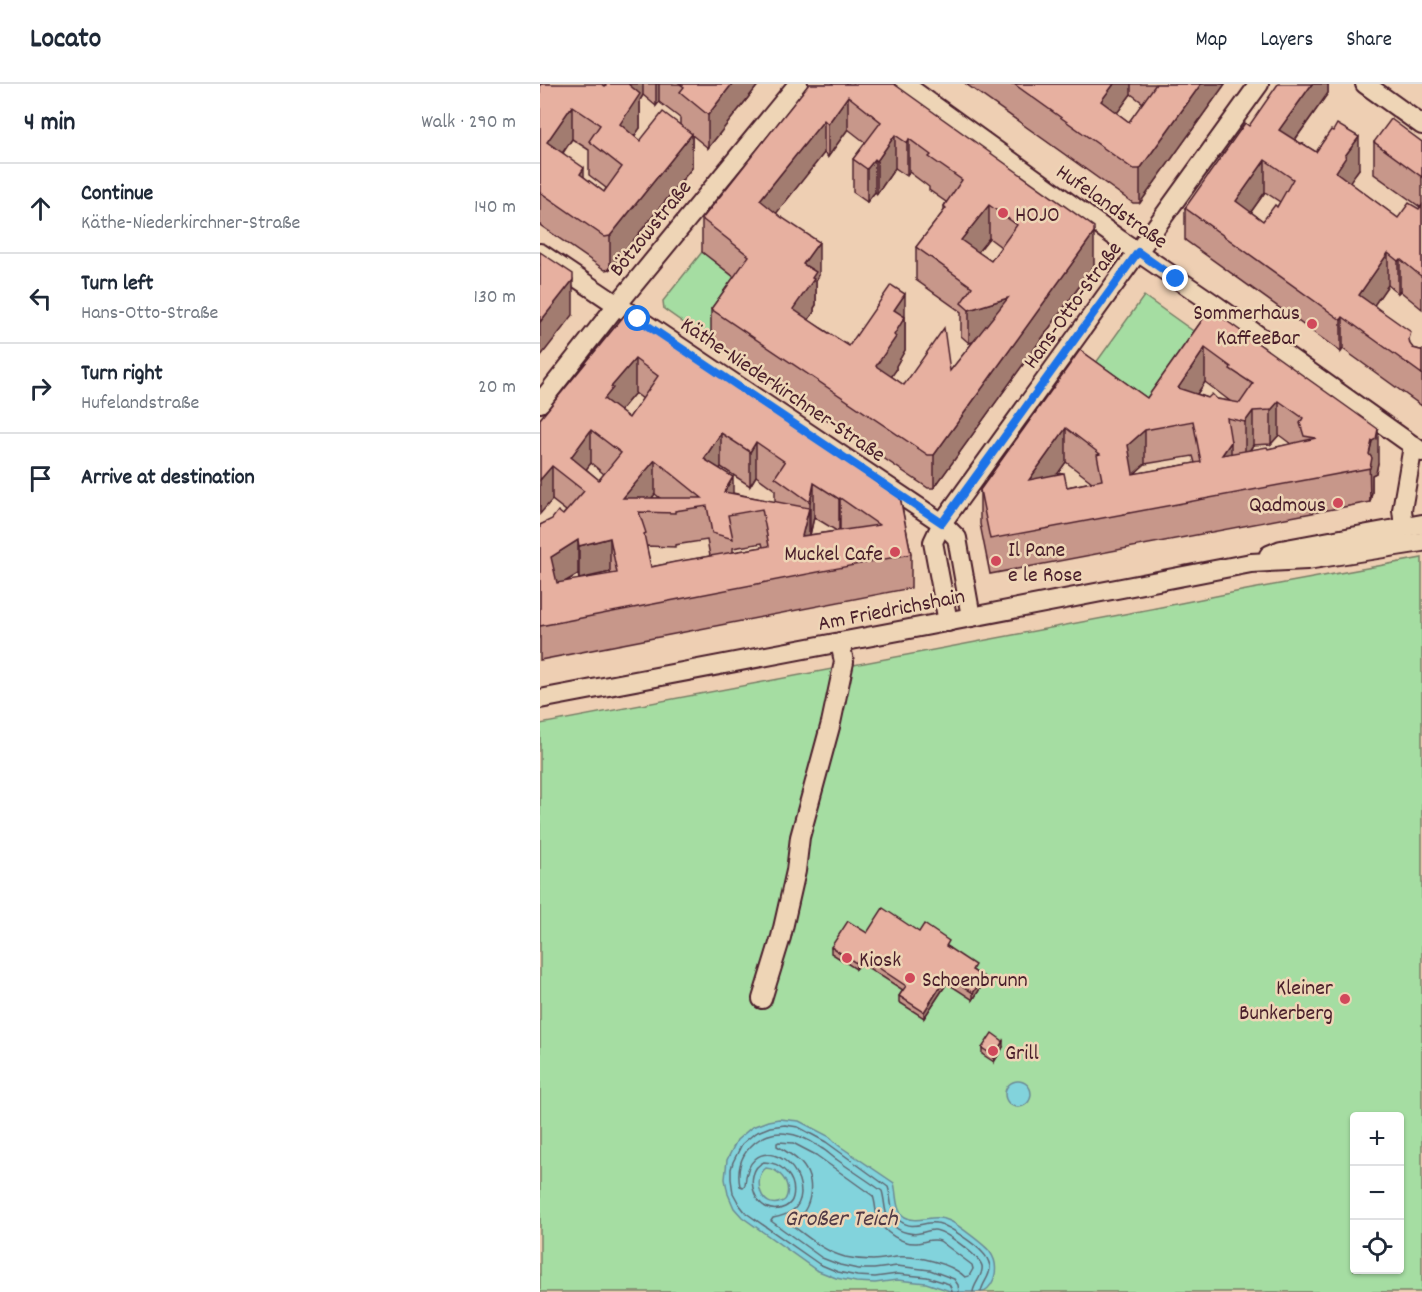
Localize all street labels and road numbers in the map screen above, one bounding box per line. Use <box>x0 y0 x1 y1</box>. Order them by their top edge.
street label: Hufelandstraße <box>1049 158 1173 258</box>
street label: Bötzowstraße <box>603 174 700 284</box>
street label: Hans-Otto-Straße <box>1017 236 1131 376</box>
street label: Käthe-Niederkirchner-Straße <box>673 311 891 471</box>
street label: Am Friedrichshain <box>816 582 968 641</box>

